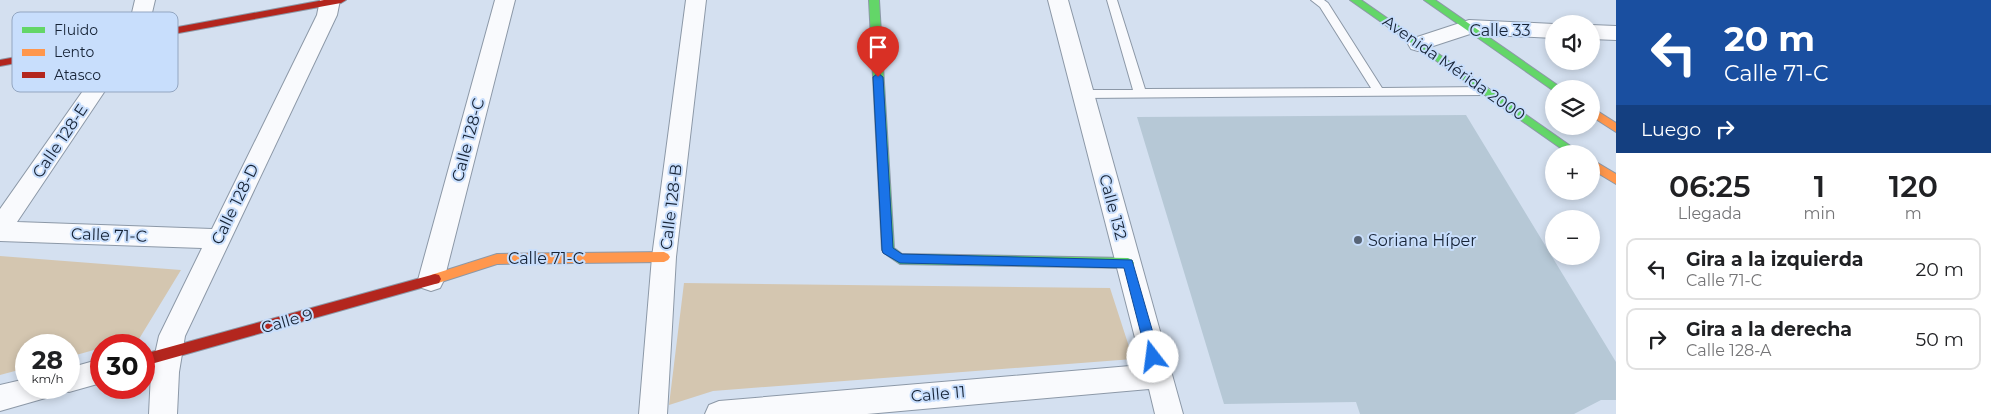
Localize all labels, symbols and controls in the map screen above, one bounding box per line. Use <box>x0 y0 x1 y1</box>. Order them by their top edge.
legend <box>12 12 178 92</box>
street label: Avenida Mérida 2000 <box>1379 12 1529 124</box>
map controls <box>1545 15 1600 265</box>
button: sound <box>1545 15 1600 70</box>
text: 20 m <box>1724 17 1815 60</box>
icon: left <box>1641 20 1706 85</box>
text: Fluido <box>54 21 98 39</box>
street label: Calle 33 <box>1469 21 1531 40</box>
pin <box>857 26 899 77</box>
icon: arrive <box>864 33 892 61</box>
text: Lento <box>54 43 94 61</box>
text: Calle 71-C <box>1724 60 1829 87</box>
text: Atasco <box>54 66 101 84</box>
button: layers <box>1545 80 1600 135</box>
street label: Calle 128-C <box>448 96 488 184</box>
street label: Calle 128-E <box>28 100 92 182</box>
icon: right <box>1711 115 1739 143</box>
text: Luego <box>1641 118 1701 141</box>
button: + <box>1545 145 1600 200</box>
street label: Calle 128-D <box>207 160 263 248</box>
street label: Calle 128-B <box>656 163 686 251</box>
text: 06:25 <box>1669 168 1750 205</box>
text: 1 <box>1814 168 1825 205</box>
text: 120 <box>1889 168 1938 205</box>
street label: Calle 132 <box>1095 172 1131 242</box>
text: Llegada <box>1678 204 1742 223</box>
text: min <box>1804 204 1836 223</box>
text: m <box>1905 204 1922 223</box>
button: − <box>1545 210 1600 265</box>
street label: Calle 71-C <box>71 224 147 246</box>
place label: Soriana Híper <box>1368 231 1477 250</box>
marker: Soriana Híper <box>1352 234 1364 246</box>
text: Gira a la izquierda <box>1686 248 1864 271</box>
street label: Calle 71-C <box>508 249 584 268</box>
icon: left <box>1643 255 1671 283</box>
text: 20 m <box>1916 258 1964 281</box>
text: Calle 71-C <box>1686 271 1762 290</box>
street label: Calle 9 <box>259 305 315 337</box>
text: Gira a la derecha <box>1686 318 1852 341</box>
icon: right <box>1643 325 1671 353</box>
text: 50 m <box>1916 328 1964 351</box>
position arrow <box>1126 330 1178 382</box>
speed limit sign: 30 <box>90 334 155 399</box>
text: Calle 128-A <box>1686 341 1772 360</box>
text: 28 <box>32 345 63 375</box>
text: km/h <box>31 371 64 386</box>
street label: Calle 11 <box>910 382 966 406</box>

